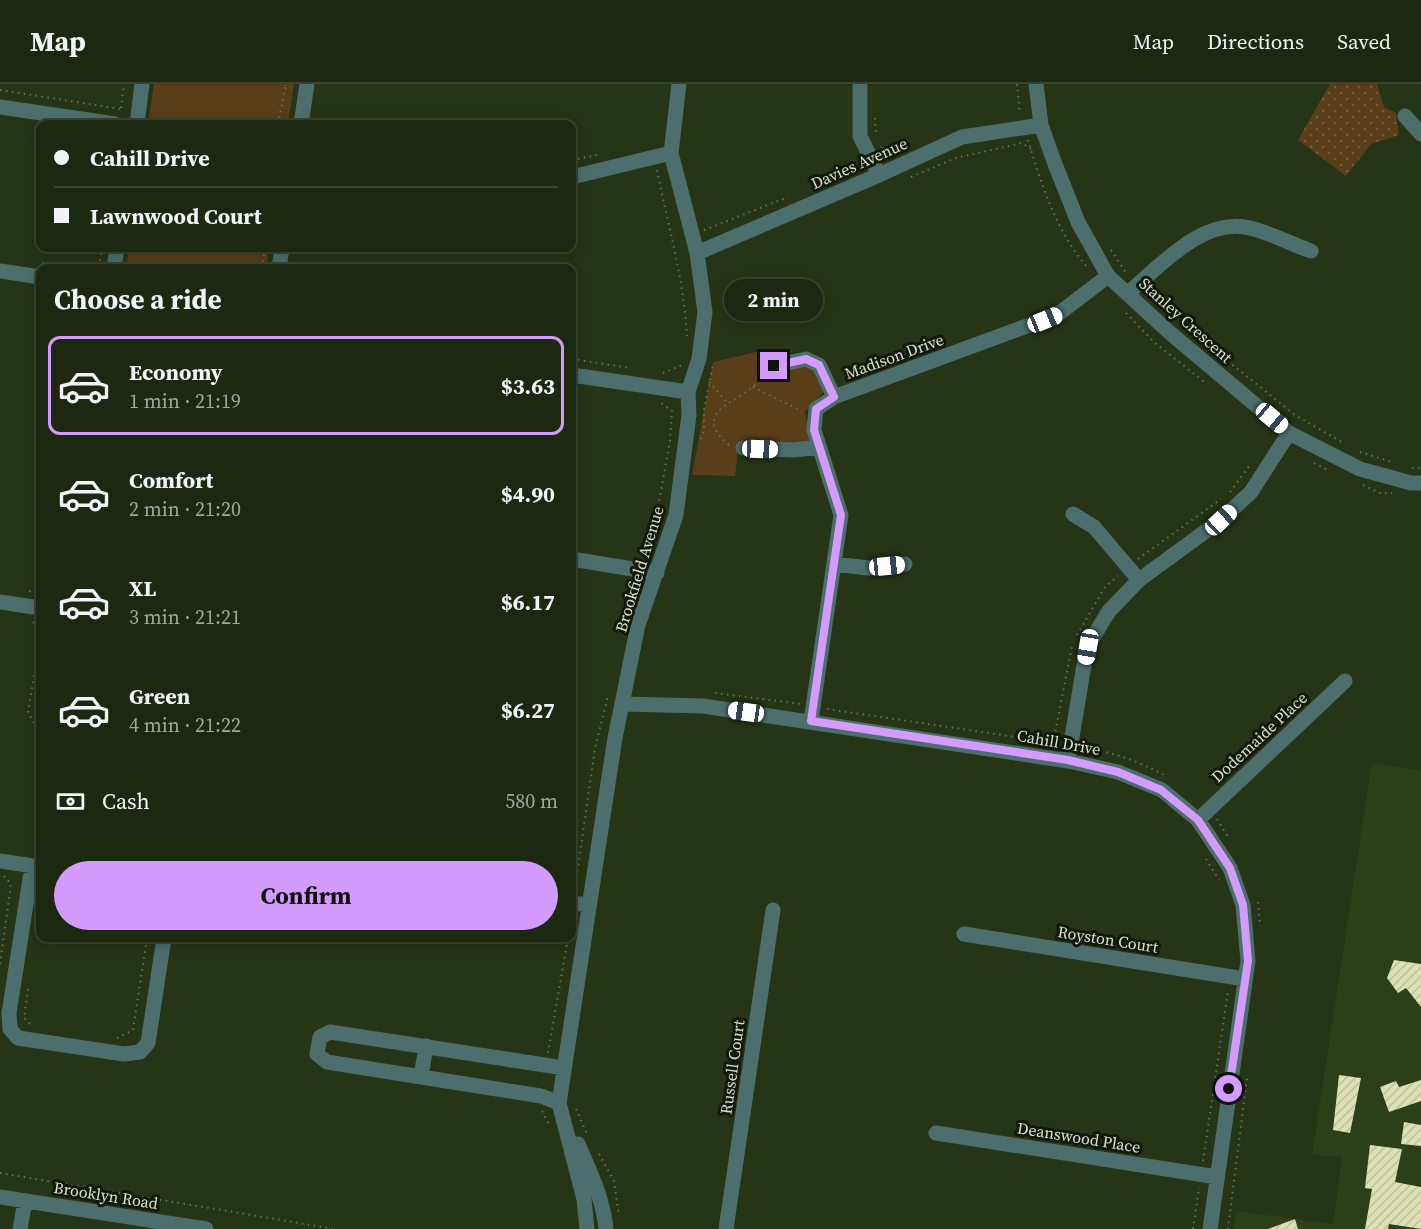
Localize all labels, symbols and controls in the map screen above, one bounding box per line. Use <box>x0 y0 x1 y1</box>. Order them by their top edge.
text: Map <box>30 22 86 60</box>
text: Map <box>1133 27 1174 56</box>
text: Directions <box>1207 27 1304 56</box>
text: Saved <box>1337 27 1391 56</box>
street label: Davies Avenue <box>807 132 911 194</box>
text: Cahill Drive <box>90 143 210 173</box>
text: Lawnwood Court <box>90 201 262 231</box>
street label: Stanley Crescent <box>1135 272 1238 368</box>
callout: 2 min <box>724 279 824 321</box>
text: Choose a ride <box>54 281 222 318</box>
text: 2 min <box>748 286 799 314</box>
car <box>1025 305 1065 335</box>
street label: Madison Drive <box>841 328 947 384</box>
route end <box>760 352 787 379</box>
text: Economy <box>129 357 223 387</box>
icon: car <box>57 359 111 413</box>
text: $3.63 <box>501 371 555 401</box>
text: 1 min · 21:19 <box>129 387 241 415</box>
car <box>1252 400 1292 436</box>
car <box>742 439 778 459</box>
text: Comfort <box>129 465 213 495</box>
icon: car <box>57 467 111 521</box>
text: $4.90 <box>501 479 555 509</box>
text: 2 min · 21:20 <box>129 495 241 523</box>
car <box>1202 501 1240 539</box>
street label: Brookfield Avenue <box>609 503 669 635</box>
car <box>868 555 906 577</box>
text: XL <box>129 573 156 603</box>
icon: car <box>57 575 111 629</box>
text: $6.17 <box>501 587 555 617</box>
text: 3 min · 21:21 <box>129 603 241 631</box>
car <box>1076 628 1100 666</box>
text: Green <box>129 681 190 711</box>
icon: car <box>57 683 111 737</box>
street label: Dodemaide Place <box>1206 687 1312 787</box>
text: $6.27 <box>501 695 555 725</box>
car <box>727 701 765 723</box>
text: 4 min · 21:22 <box>129 711 241 739</box>
street label: Cahill Drive <box>1015 724 1103 760</box>
icon: cash <box>54 785 87 818</box>
text: Cash <box>102 786 150 816</box>
text: 580 m <box>505 787 558 815</box>
button: Confirm <box>54 861 558 930</box>
street label: Royston Court <box>1056 920 1161 958</box>
street label: Russell Court <box>714 1018 750 1116</box>
route start <box>1215 1075 1242 1102</box>
street label: Deanswood Place <box>1016 1116 1142 1158</box>
street label: Brooklyn Road <box>52 1176 160 1214</box>

